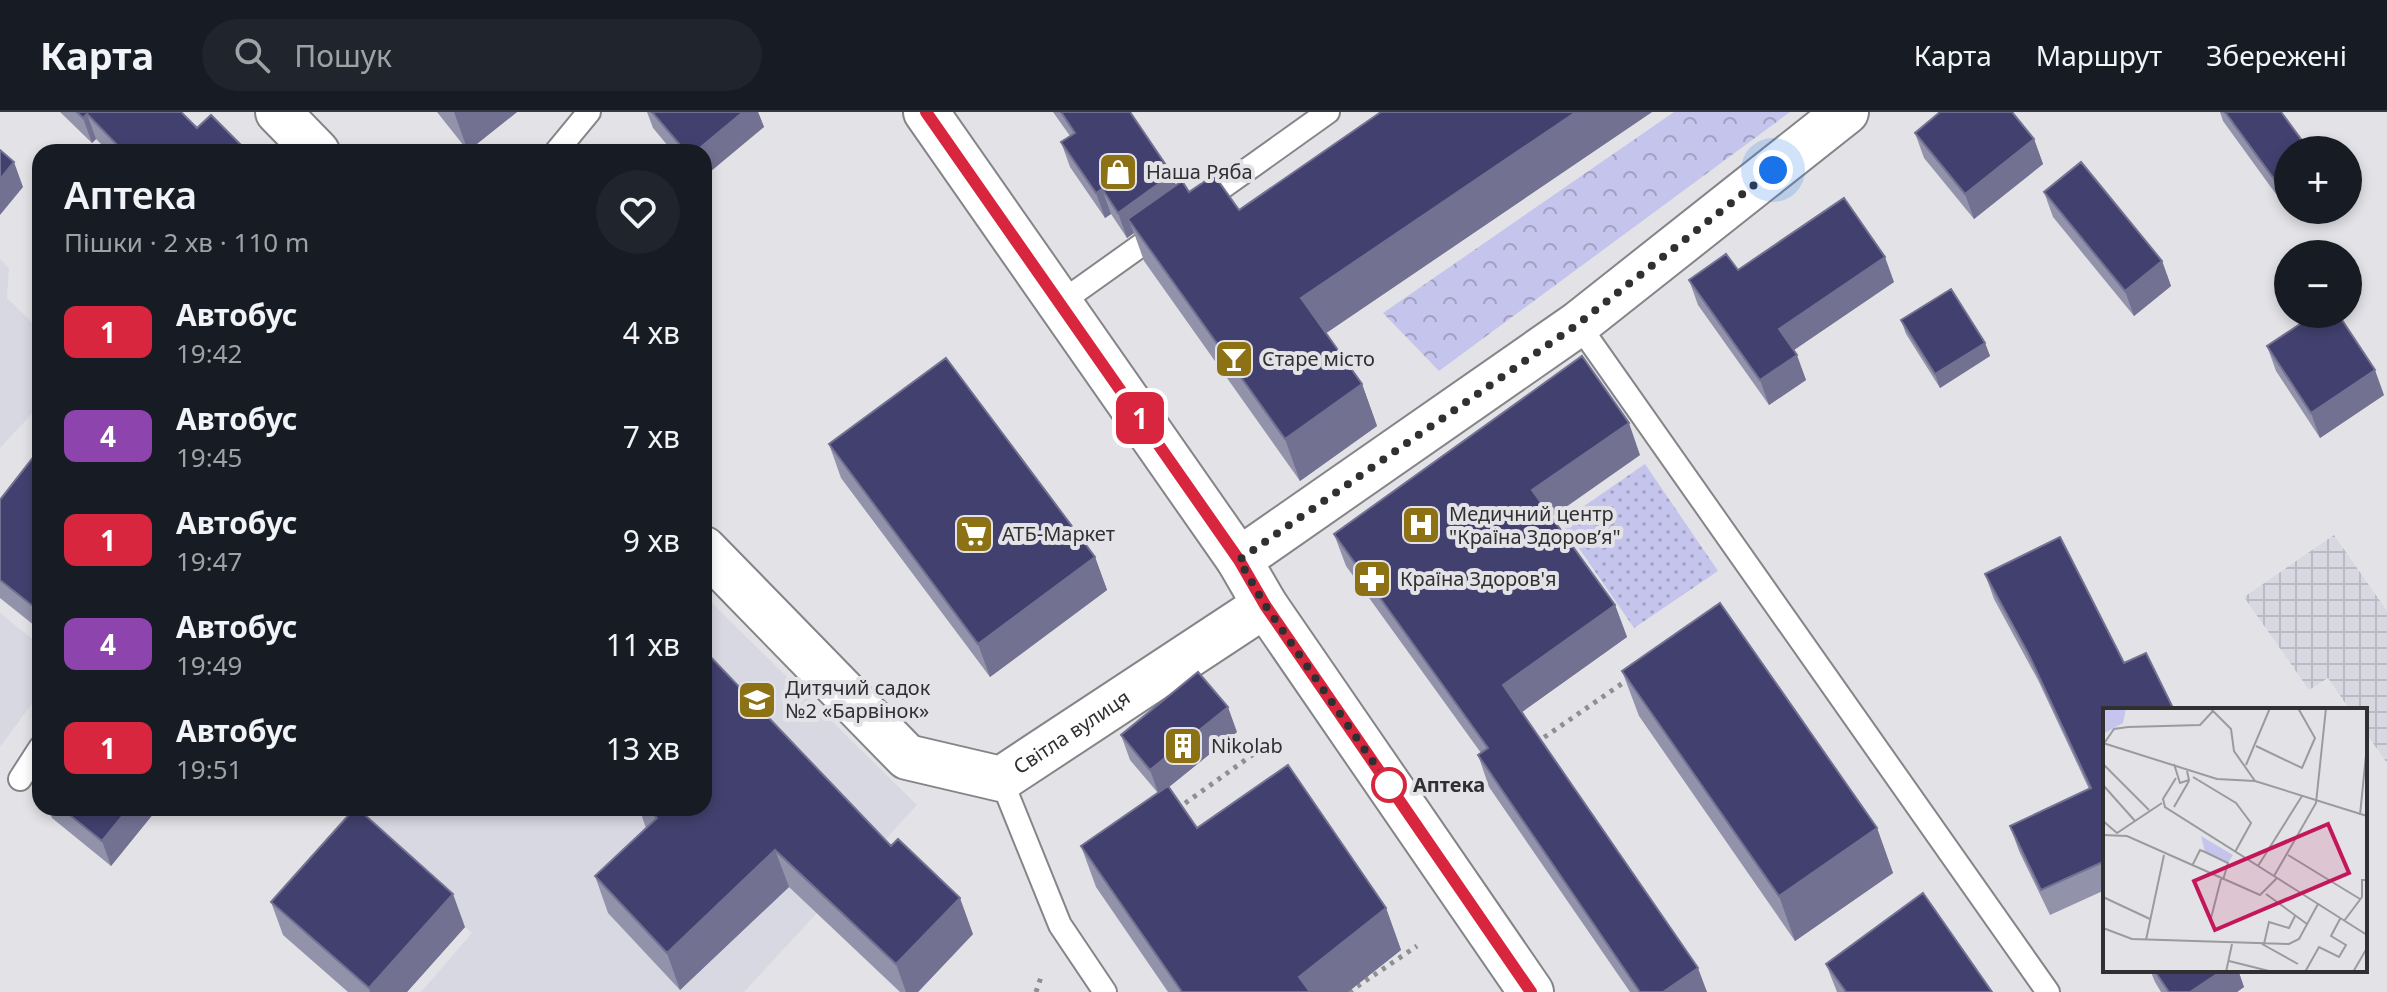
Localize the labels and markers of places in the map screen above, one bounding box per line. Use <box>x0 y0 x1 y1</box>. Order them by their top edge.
shop icon: Наша Ряба <box>1097 151 1139 193</box>
place label: Наша Ряба <box>1146 158 1253 185</box>
bar icon: Старе місто <box>1213 338 1255 380</box>
place label: Старе місто <box>1262 345 1375 372</box>
place label: Медичний центр "Країна Здоров’я" <box>1449 500 1621 550</box>
hospital icon: Медичний центр "Країна Здоров’я" <box>1400 504 1442 546</box>
supermarket icon: АТБ-Маркет <box>953 513 995 555</box>
place label: АТБ-Маркет <box>1002 520 1115 547</box>
pharmacy icon: Країна Здоров'я <box>1351 558 1393 600</box>
place label: Країна Здоров'я <box>1400 565 1556 592</box>
place label: Дитячий садок №2 «Барвінок» <box>785 674 931 724</box>
school or university icon: Дитячий садок №2 «Барвінок» <box>736 679 778 721</box>
building icon: Nikolab <box>1162 725 1204 767</box>
place label: Nikolab <box>1211 732 1283 759</box>
marker: Аптека <box>1372 768 1406 802</box>
place label: Аптека <box>1413 771 1485 798</box>

